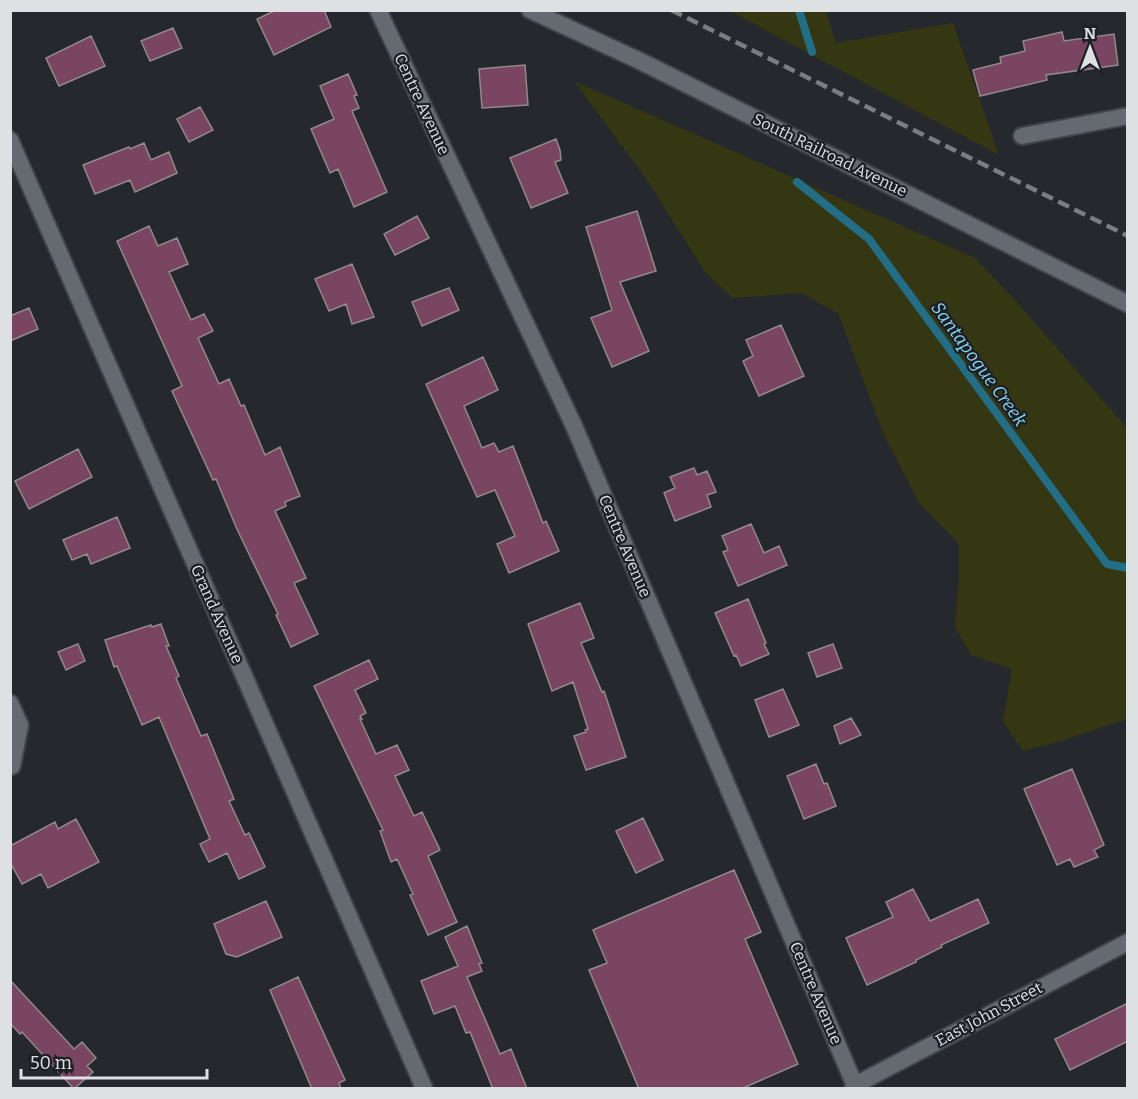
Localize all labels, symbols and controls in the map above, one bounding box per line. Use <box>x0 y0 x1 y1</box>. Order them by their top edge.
north arrow <box>1060 18 1120 78</box>
text: N <box>1084 24 1096 43</box>
street label: Centre Avenue <box>390 50 454 158</box>
street label: South Railroad Avenue <box>750 109 910 201</box>
water label: Santapogue Creek <box>926 298 1032 431</box>
street label: Centre Avenue <box>595 492 655 600</box>
street label: Grand Avenue <box>187 562 247 666</box>
street label: Centre Avenue <box>786 939 846 1047</box>
street label: East John Street <box>933 978 1046 1050</box>
scale bar <box>21 1042 207 1080</box>
text: 50 m <box>30 1052 72 1074</box>

